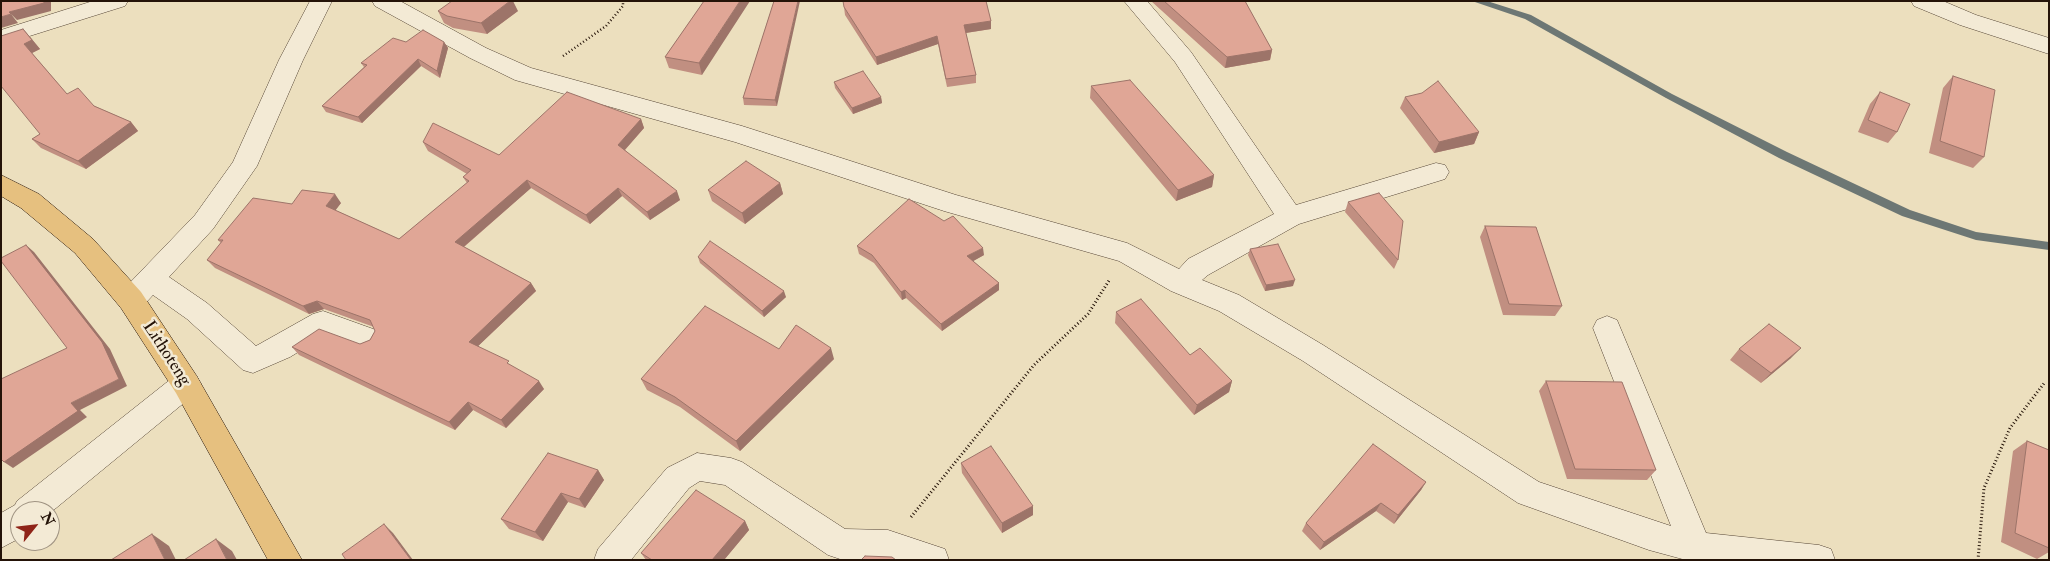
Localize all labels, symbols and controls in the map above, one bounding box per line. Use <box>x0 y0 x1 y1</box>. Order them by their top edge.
street label: Lithoteng <box>137 317 195 391</box>
north arrow <box>10 501 60 551</box>
text: N <box>37 509 58 529</box>

